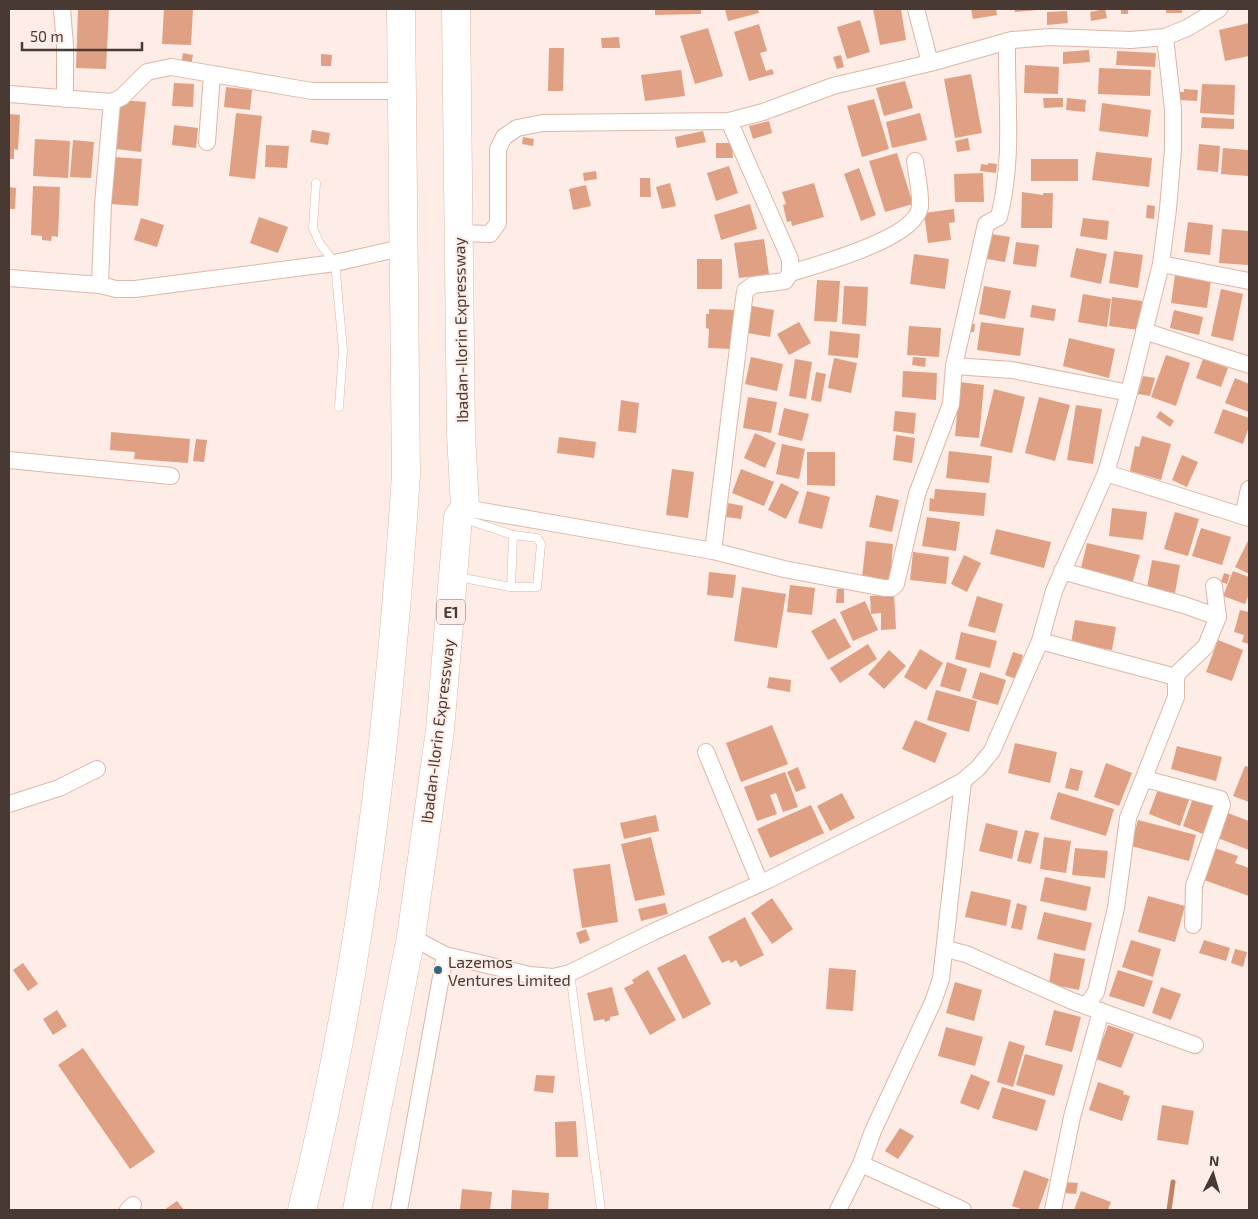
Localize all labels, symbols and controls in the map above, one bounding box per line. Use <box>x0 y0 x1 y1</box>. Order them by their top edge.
scale bar <box>22 20 142 52</box>
text: 50 m <box>30 27 64 45</box>
street label: Ibadan-Ilorin Expressway <box>449 236 471 423</box>
road number: E1 <box>437 600 465 624</box>
street label: Ibadan-Ilorin Expressway <box>416 637 458 824</box>
place label: Lazemos Ventures Limited <box>448 952 571 989</box>
marker: Lazemos Ventures Limited <box>432 964 444 976</box>
north arrow <box>1188 1149 1238 1199</box>
text: N <box>1208 1152 1220 1169</box>

